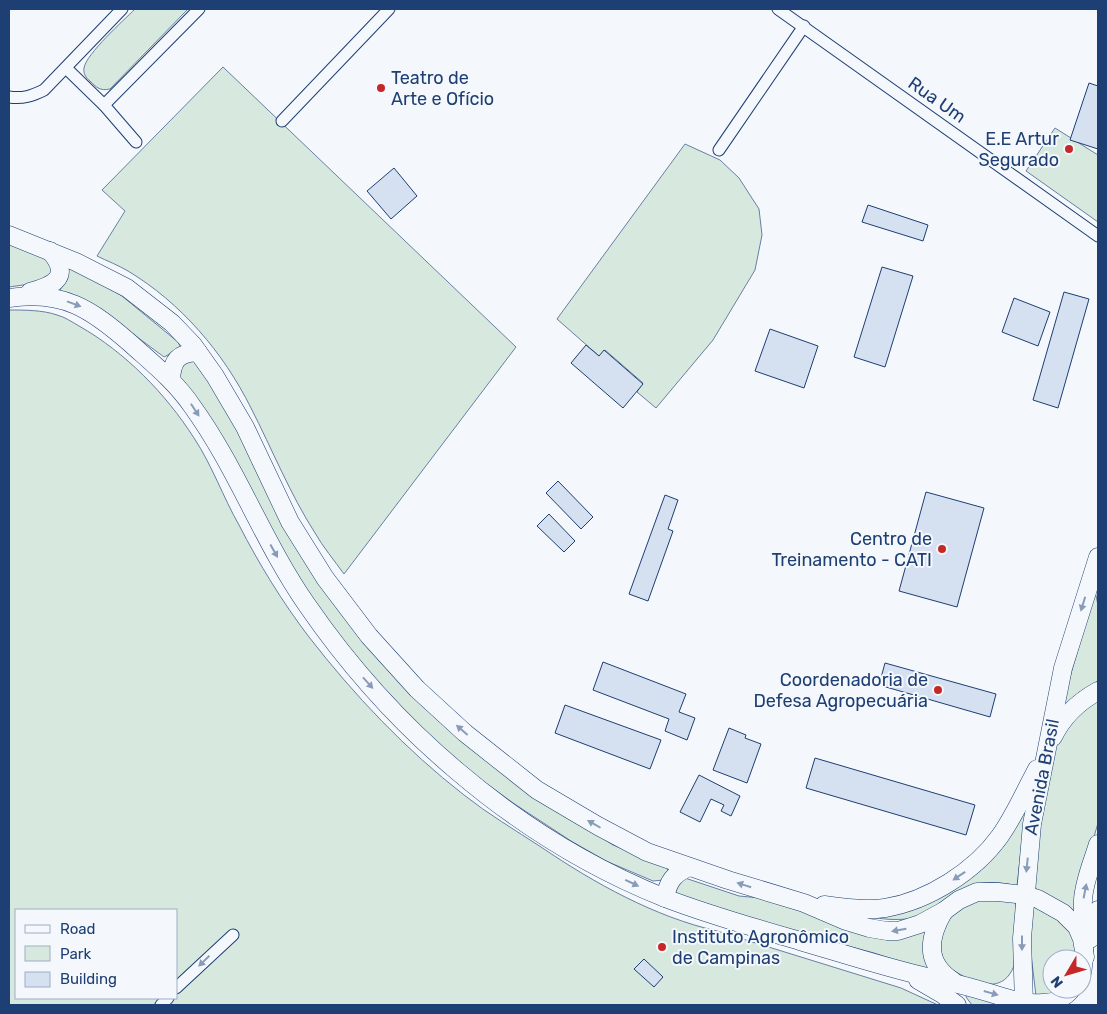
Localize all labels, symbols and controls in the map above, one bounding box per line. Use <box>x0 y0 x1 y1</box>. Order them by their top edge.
place label: Teatro de Arte e Ofício <box>391 67 494 110</box>
street label: Rua Um <box>904 72 970 128</box>
marker: Teatro de Arte e Ofício <box>375 82 387 94</box>
place label: E.E Artur Segurado <box>978 128 1059 171</box>
marker: E.E Artur Segurado <box>1063 143 1075 155</box>
one-way arrow <box>66 301 81 308</box>
one-way arrow <box>190 403 200 416</box>
place label: Centro de Treinamento - CATI <box>771 528 932 571</box>
marker: Centro de Treinamento - CATI <box>936 543 948 555</box>
one-way arrow <box>269 545 278 558</box>
one-way arrow <box>1079 596 1087 611</box>
place label: Coordenadoria de Defesa Agropecuária <box>753 669 928 712</box>
one-way arrow <box>363 677 374 690</box>
marker: Coordenadoria de Defesa Agropecuária <box>932 684 944 696</box>
street label: Avenida Brasil <box>1020 717 1064 837</box>
one-way arrow <box>457 724 469 736</box>
one-way arrow <box>588 820 601 829</box>
one-way arrow <box>1023 857 1031 873</box>
one-way arrow <box>952 871 965 881</box>
one-way arrow <box>625 879 639 887</box>
one-way arrow <box>737 880 752 888</box>
one-way arrow <box>1081 883 1089 898</box>
legend <box>15 909 178 999</box>
text: Road <box>60 920 96 938</box>
place label: Instituto Agronômico de Campinas <box>672 926 849 969</box>
one-way arrow <box>891 926 907 934</box>
one-way arrow <box>1018 936 1026 952</box>
marker: Instituto Agronômico de Campinas <box>656 941 668 953</box>
text: Park <box>60 945 91 963</box>
north arrow <box>1042 949 1092 999</box>
one-way arrow <box>198 955 210 967</box>
text: Building <box>60 970 117 988</box>
text: N <box>1047 972 1067 991</box>
one-way arrow <box>983 989 998 997</box>

